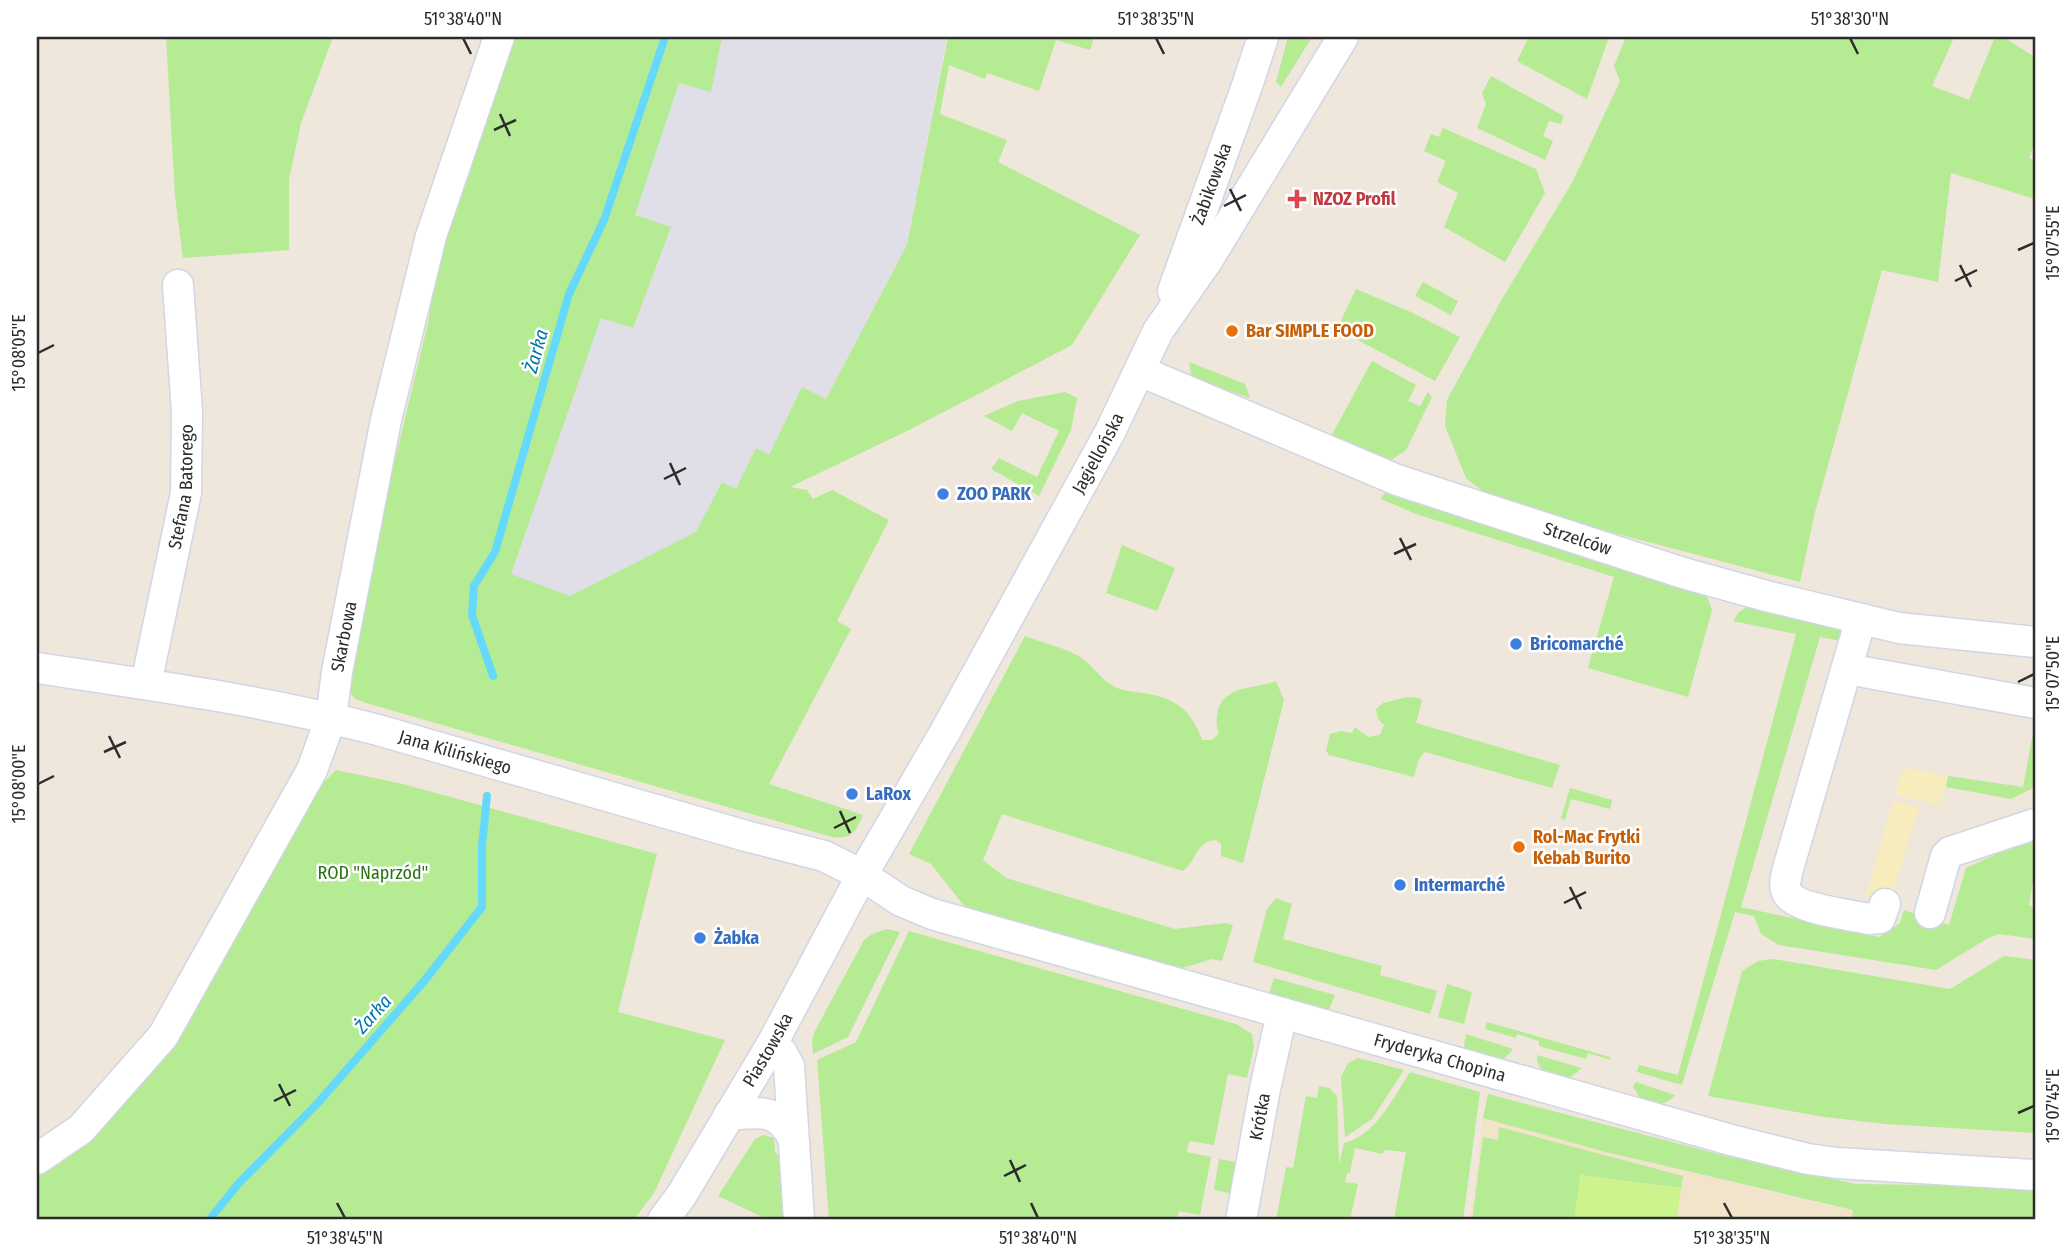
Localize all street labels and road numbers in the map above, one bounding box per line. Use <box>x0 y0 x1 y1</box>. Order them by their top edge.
street label: Żabikowska <box>1187 140 1237 228</box>
street label: Jagiellońska <box>1067 409 1129 497</box>
street label: Stefana Batorego <box>164 424 198 551</box>
street label: Strzelców <box>1541 517 1614 560</box>
street label: Skarbowa <box>326 599 362 674</box>
street label: Jana Kilińskiego <box>396 726 514 779</box>
street label: Piastowska <box>738 1009 798 1091</box>
street label: Fryderyka Chopina <box>1371 1029 1508 1087</box>
street label: Krótka <box>1245 1091 1275 1142</box>

